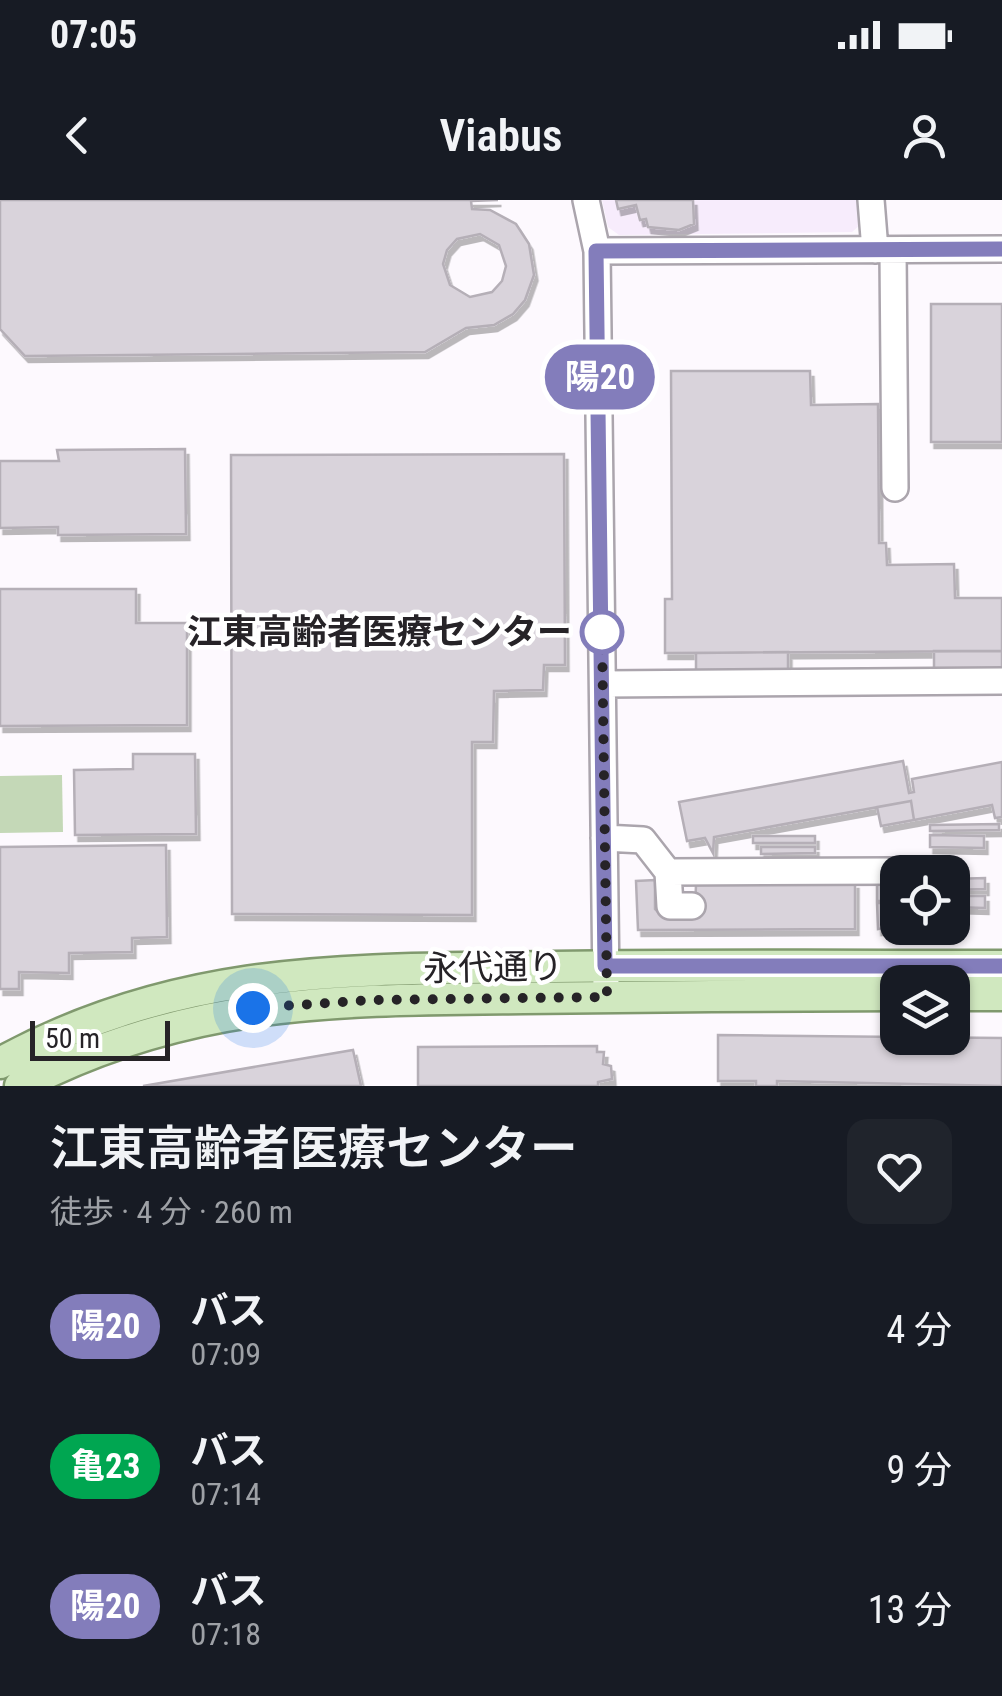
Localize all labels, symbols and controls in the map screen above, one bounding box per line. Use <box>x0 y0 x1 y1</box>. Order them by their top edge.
text: 07:05 <box>50 13 137 57</box>
icon: back <box>50 108 105 163</box>
icon: person <box>897 108 952 163</box>
text: Viabus <box>440 109 562 162</box>
line badge: 陽20 <box>542 344 658 410</box>
text: 陽20 <box>565 357 635 398</box>
marker: 江東高齢者医療センター <box>581 611 623 653</box>
place label: 江東高齢者医療センター <box>187 612 572 653</box>
map controls <box>880 855 970 1055</box>
button: locate <box>880 855 970 945</box>
street label: 永代通り <box>423 946 563 990</box>
button: layers <box>880 965 970 1055</box>
your location <box>228 983 278 1033</box>
scale bar <box>30 1016 170 1060</box>
text: 50 m <box>45 1022 100 1055</box>
button: heart <box>847 1119 952 1224</box>
text: 江東高齢者医療センター <box>50 1120 578 1177</box>
text: 徒歩 · 4 分 · 260 m <box>50 1193 293 1231</box>
text: バス <box>190 1289 266 1333</box>
text: 陽20 <box>70 1306 140 1347</box>
text: 4 分 <box>887 1308 952 1352</box>
text: 07:09 <box>190 1335 261 1373</box>
text: バス <box>190 1429 266 1473</box>
text: 亀23 <box>70 1446 140 1487</box>
text: 9 分 <box>887 1448 952 1492</box>
text: 07:14 <box>190 1475 261 1513</box>
text: バス <box>190 1569 266 1613</box>
text: 陽20 <box>70 1586 140 1627</box>
text: 13 分 <box>868 1588 952 1632</box>
text: 07:18 <box>190 1615 261 1653</box>

